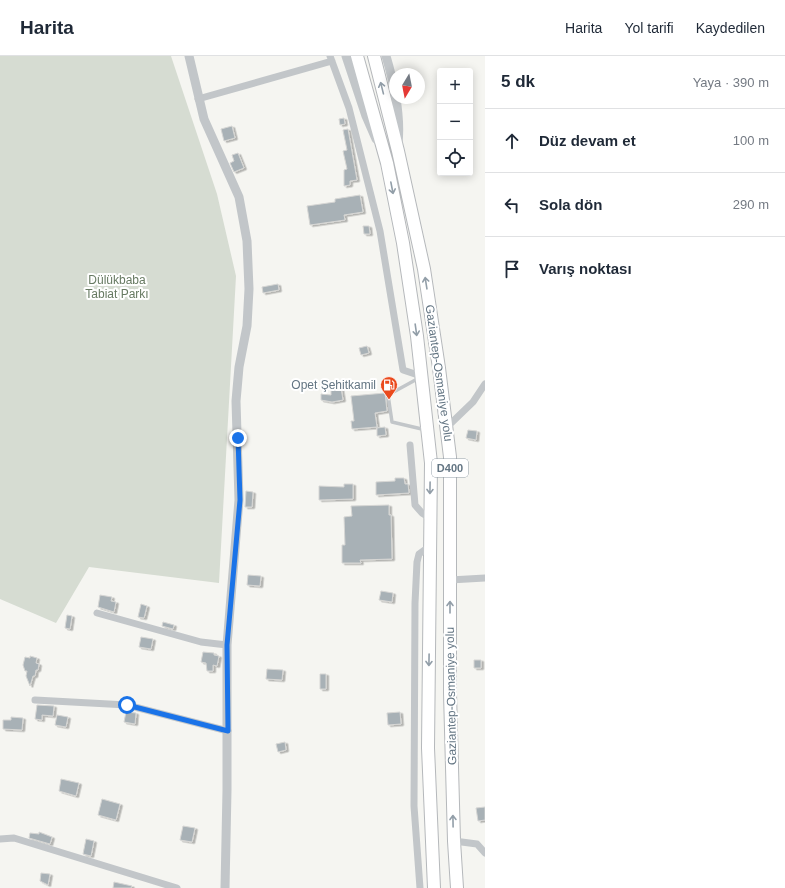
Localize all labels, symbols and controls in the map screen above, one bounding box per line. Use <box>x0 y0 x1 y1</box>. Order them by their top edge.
text: Harita <box>20 17 74 38</box>
text: Harita <box>565 20 602 36</box>
text: Yol tarifi <box>624 20 674 36</box>
text: Kaydedilen <box>696 20 765 36</box>
north arrow <box>389 68 425 104</box>
map controls <box>437 68 473 176</box>
button: + <box>437 68 473 104</box>
text: 5 dk <box>501 72 535 91</box>
text: Yaya · 390 m <box>693 75 769 90</box>
one-way arrow <box>377 82 385 95</box>
button: − <box>437 104 473 140</box>
icon: ahead <box>501 130 523 152</box>
text: Düz devam et <box>539 132 636 149</box>
text: 100 m <box>733 133 769 148</box>
button: locate <box>437 140 473 176</box>
one-way arrow <box>388 182 396 195</box>
icon: left <box>501 194 523 216</box>
text: Sola dön <box>539 196 602 213</box>
text: 290 m <box>733 197 769 212</box>
icon: arrive <box>501 258 523 280</box>
text: Varış noktası <box>539 260 632 277</box>
park label: Dülükbaba Tabiat Parkı <box>85 273 149 301</box>
one-way arrow <box>422 277 430 290</box>
street label: Gaziantep-Osmaniye yolu <box>422 304 456 442</box>
one-way arrow <box>412 323 420 336</box>
fuel station icon: Opet Şehitkamil <box>379 375 399 400</box>
place label: Opet Şehitkamil <box>291 378 376 392</box>
route end <box>229 429 247 447</box>
road number: D400 <box>432 459 468 477</box>
one-way arrow <box>426 481 434 494</box>
one-way arrow <box>446 601 454 614</box>
street label: Gaziantep-Osmaniye yolu <box>443 627 459 765</box>
one-way arrow <box>425 653 433 666</box>
route start <box>118 696 136 714</box>
one-way arrow <box>450 815 457 828</box>

